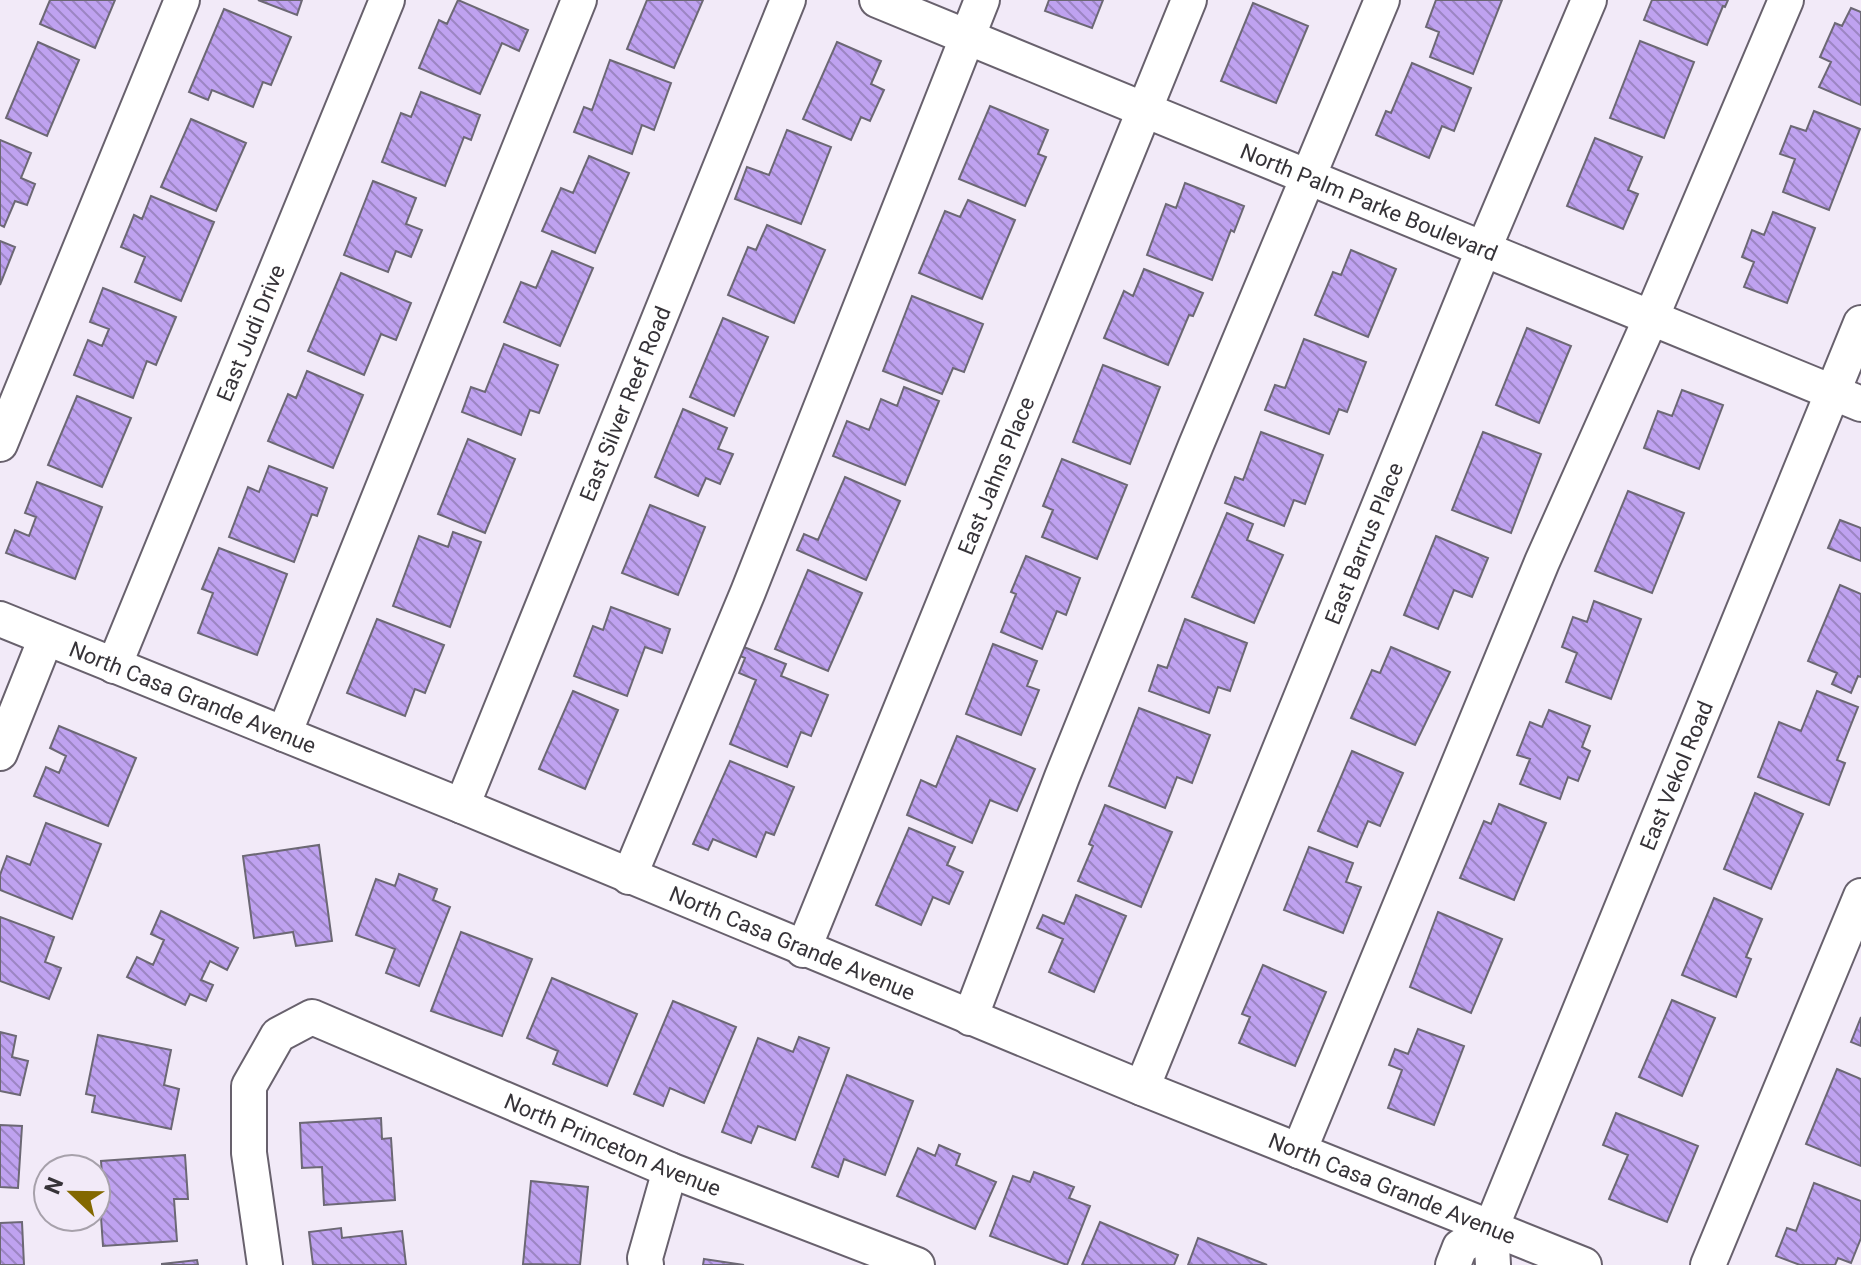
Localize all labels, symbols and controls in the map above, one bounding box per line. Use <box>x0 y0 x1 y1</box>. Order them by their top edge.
street label: North Palm Parke Boulevard <box>1237 139 1501 266</box>
street label: East Judi Drive <box>212 261 290 405</box>
street label: East Silver Reef Road <box>575 303 676 505</box>
street label: East Jahns Place <box>953 393 1039 558</box>
street label: East Barrus Place <box>1320 459 1408 628</box>
street label: North Casa Grande Avenue <box>66 636 320 759</box>
street label: East Vekol Road <box>1635 697 1718 854</box>
street label: North Casa Grande Avenue <box>665 881 919 1006</box>
street label: North Princeton Avenue <box>501 1089 724 1201</box>
street label: North Casa Grande Avenue <box>1265 1128 1519 1249</box>
north arrow <box>32 1153 112 1233</box>
text: N <box>39 1174 68 1198</box>

